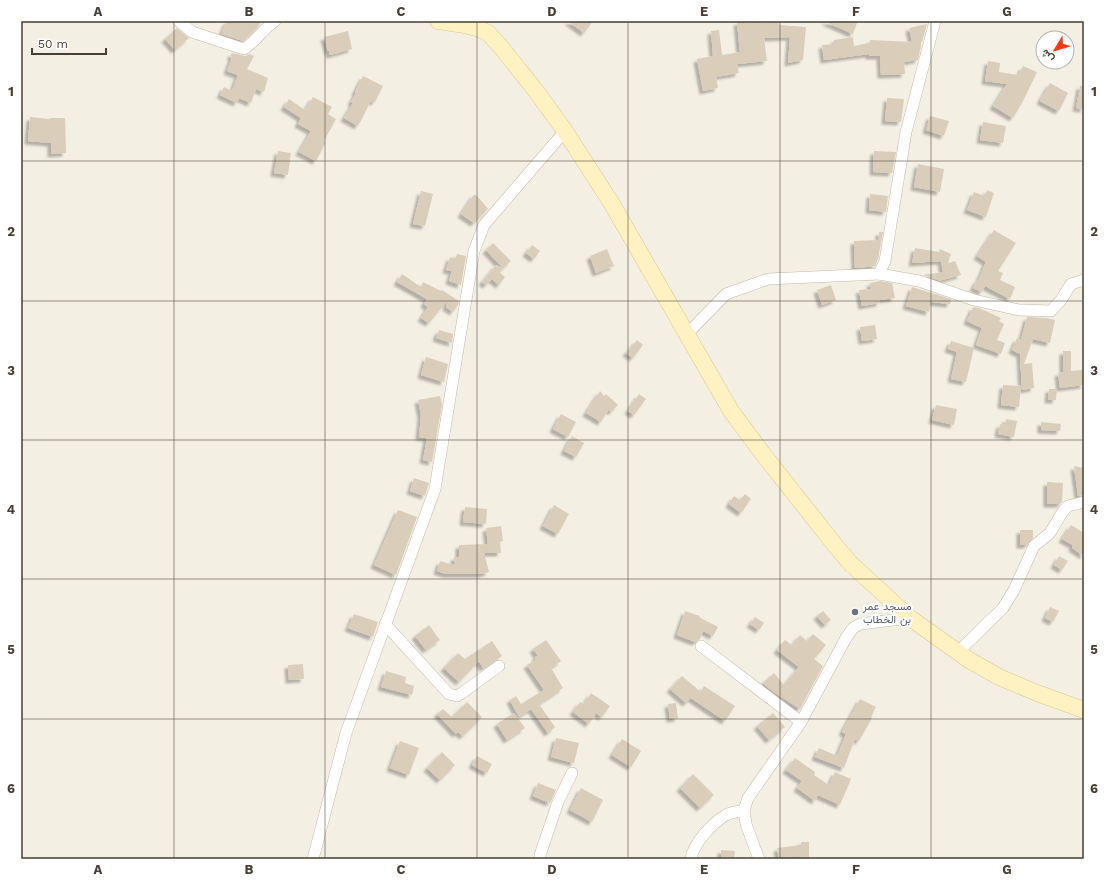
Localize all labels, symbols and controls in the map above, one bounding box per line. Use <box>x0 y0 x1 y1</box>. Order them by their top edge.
text: A <box>94 4 103 19</box>
text: B <box>245 4 254 19</box>
text: C <box>397 4 406 19</box>
text: D <box>547 4 557 19</box>
text: E <box>700 4 708 19</box>
text: F <box>852 4 860 19</box>
text: G <box>1002 4 1012 19</box>
scale bar <box>32 30 106 56</box>
north arrow <box>1035 30 1075 70</box>
text: 50 m <box>38 37 68 51</box>
text: ش <box>1038 47 1057 65</box>
text: 1 <box>8 84 14 99</box>
text: 1 <box>1091 84 1097 99</box>
text: 2 <box>7 224 15 239</box>
text: 2 <box>1090 224 1098 239</box>
text: 3 <box>7 363 15 378</box>
text: 3 <box>1090 363 1098 378</box>
text: 4 <box>7 502 16 517</box>
text: 4 <box>1090 502 1099 517</box>
place label: مسجد عمر بن الخطاب <box>862 600 912 626</box>
marker: مسجد عمر بن الخطاب <box>850 607 860 617</box>
text: 5 <box>7 642 15 657</box>
text: 5 <box>1090 642 1098 657</box>
text: 6 <box>7 781 15 796</box>
text: 6 <box>1090 781 1098 796</box>
text: A <box>94 862 103 877</box>
text: B <box>245 862 254 877</box>
text: C <box>397 862 406 877</box>
text: D <box>547 862 557 877</box>
text: E <box>700 862 708 877</box>
text: F <box>852 862 860 877</box>
text: G <box>1002 862 1012 877</box>

